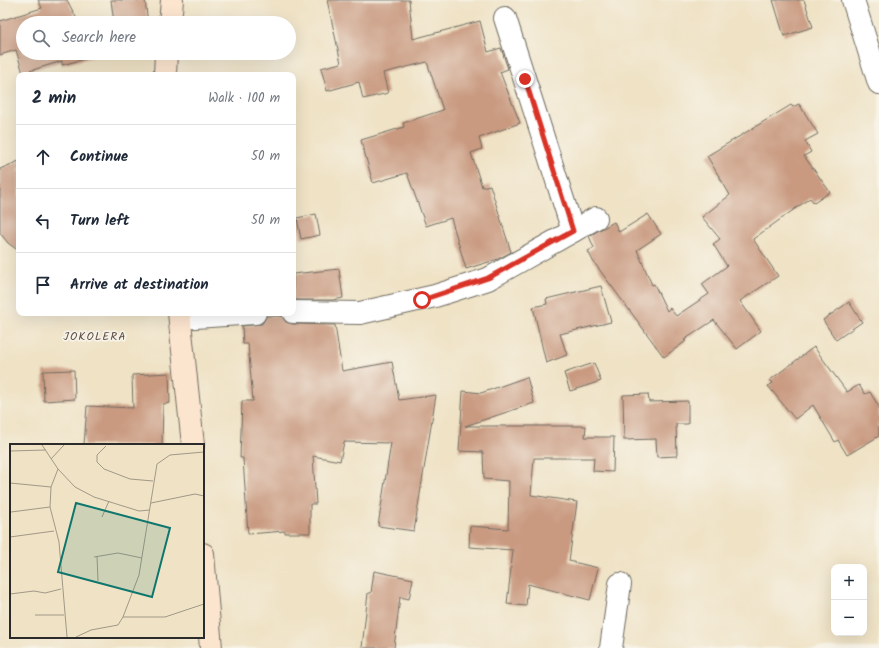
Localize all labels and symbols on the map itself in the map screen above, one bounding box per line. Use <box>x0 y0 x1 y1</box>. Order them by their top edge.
route end <box>516 70 534 88</box>
route start <box>413 291 431 309</box>
district label: JOKOLERA <box>63 327 127 346</box>
inset map <box>10 444 204 638</box>

